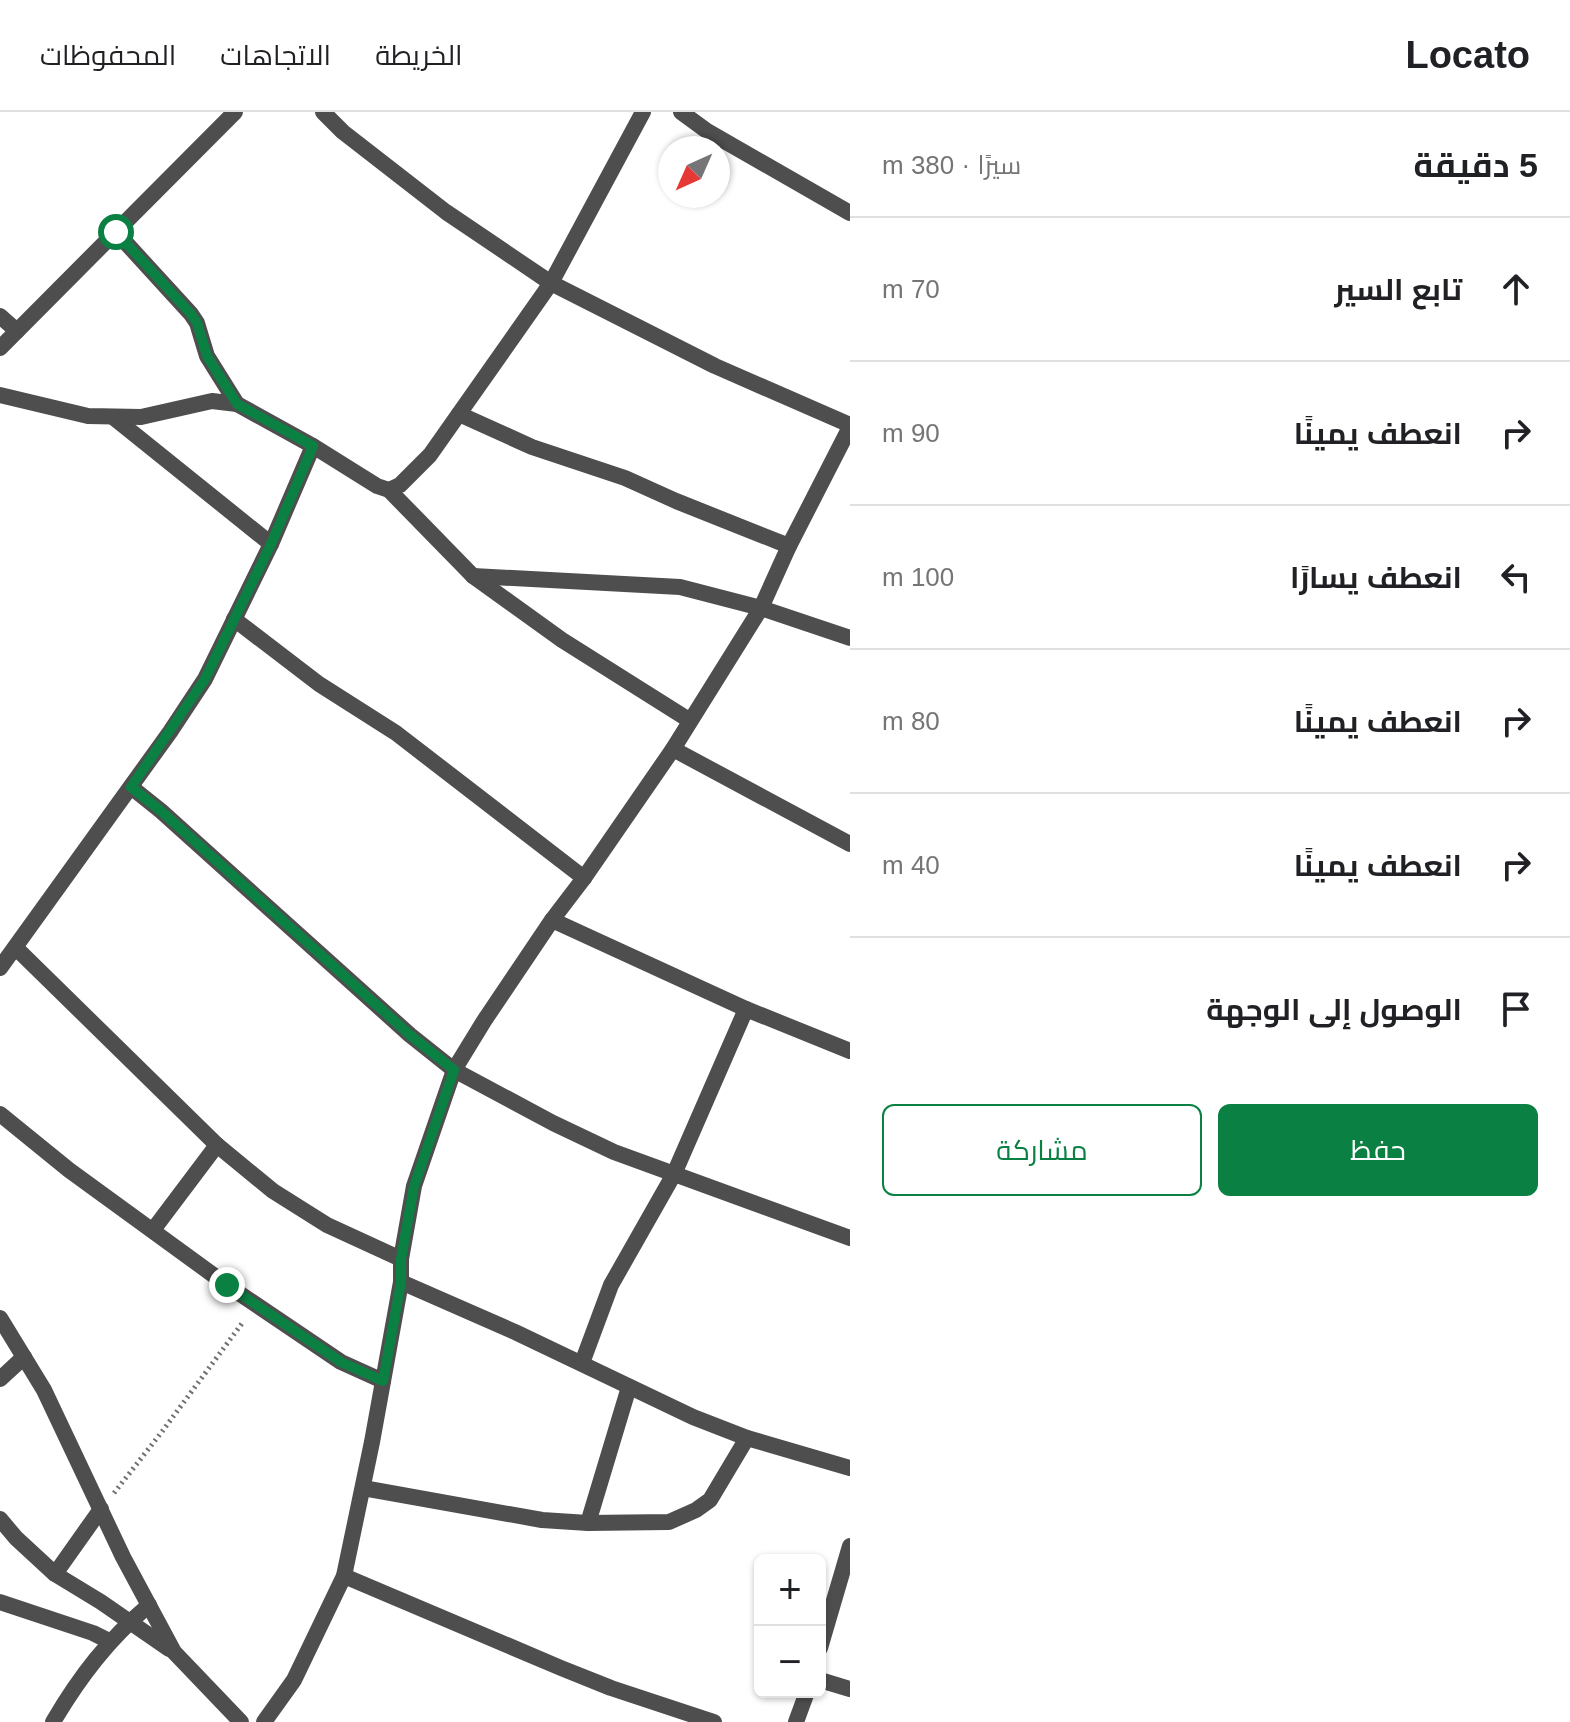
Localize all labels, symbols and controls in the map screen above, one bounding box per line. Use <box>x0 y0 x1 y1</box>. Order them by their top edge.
text: Locato <box>1405 34 1530 76</box>
text: المحفوظات <box>40 40 176 71</box>
text: الاتجاهات <box>220 40 331 71</box>
text: الخريطة <box>375 40 463 71</box>
north arrow <box>658 136 730 208</box>
text: 5 دقيقة <box>1414 146 1538 184</box>
text: سيرًا · 380 m <box>882 150 1021 180</box>
route start <box>98 214 134 250</box>
icon: ahead <box>1494 267 1538 311</box>
text: تابع السير <box>1334 273 1462 306</box>
text: 70 m <box>882 274 940 304</box>
icon: right <box>1494 411 1538 455</box>
text: انعطف يمينًا <box>1294 417 1462 450</box>
text: 90 m <box>882 418 940 448</box>
icon: left <box>1494 555 1538 599</box>
text: انعطف يسارًا <box>1290 561 1462 594</box>
text: 100 m <box>882 562 954 592</box>
icon: right <box>1494 699 1538 743</box>
text: انعطف يمينًا <box>1294 705 1462 738</box>
text: 80 m <box>882 706 940 736</box>
icon: right <box>1494 843 1538 887</box>
text: انعطف يمينًا <box>1294 849 1462 882</box>
text: 40 m <box>882 850 940 880</box>
icon: arrive <box>1494 987 1538 1031</box>
text: الوصول إلى الوجهة <box>1206 993 1462 1026</box>
button: مشاركة <box>882 1104 1202 1196</box>
button: حفظ <box>1218 1104 1538 1196</box>
route end <box>209 1267 245 1303</box>
map controls <box>754 1554 826 1698</box>
button: + <box>754 1554 826 1626</box>
button: − <box>754 1626 826 1698</box>

